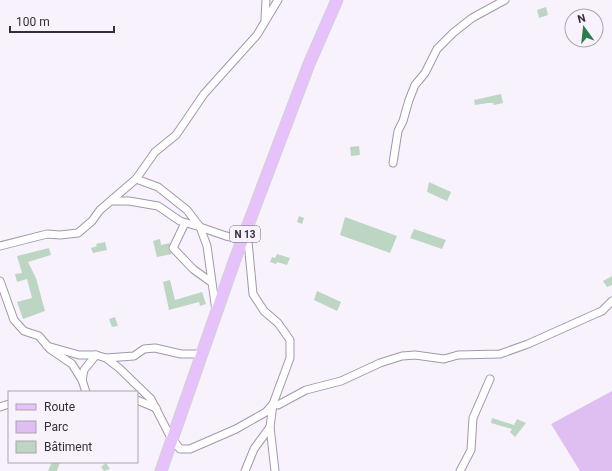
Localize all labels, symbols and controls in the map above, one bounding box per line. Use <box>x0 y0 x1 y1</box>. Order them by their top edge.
scale bar <box>10 8 114 34</box>
north arrow <box>564 8 604 48</box>
text: N <box>576 11 587 26</box>
text: 100 m <box>16 15 50 29</box>
road number: N 13 <box>230 226 260 242</box>
legend <box>8 391 138 463</box>
text: Route <box>44 400 75 414</box>
text: Parc <box>44 420 68 434</box>
text: Bâtiment <box>44 440 92 454</box>

